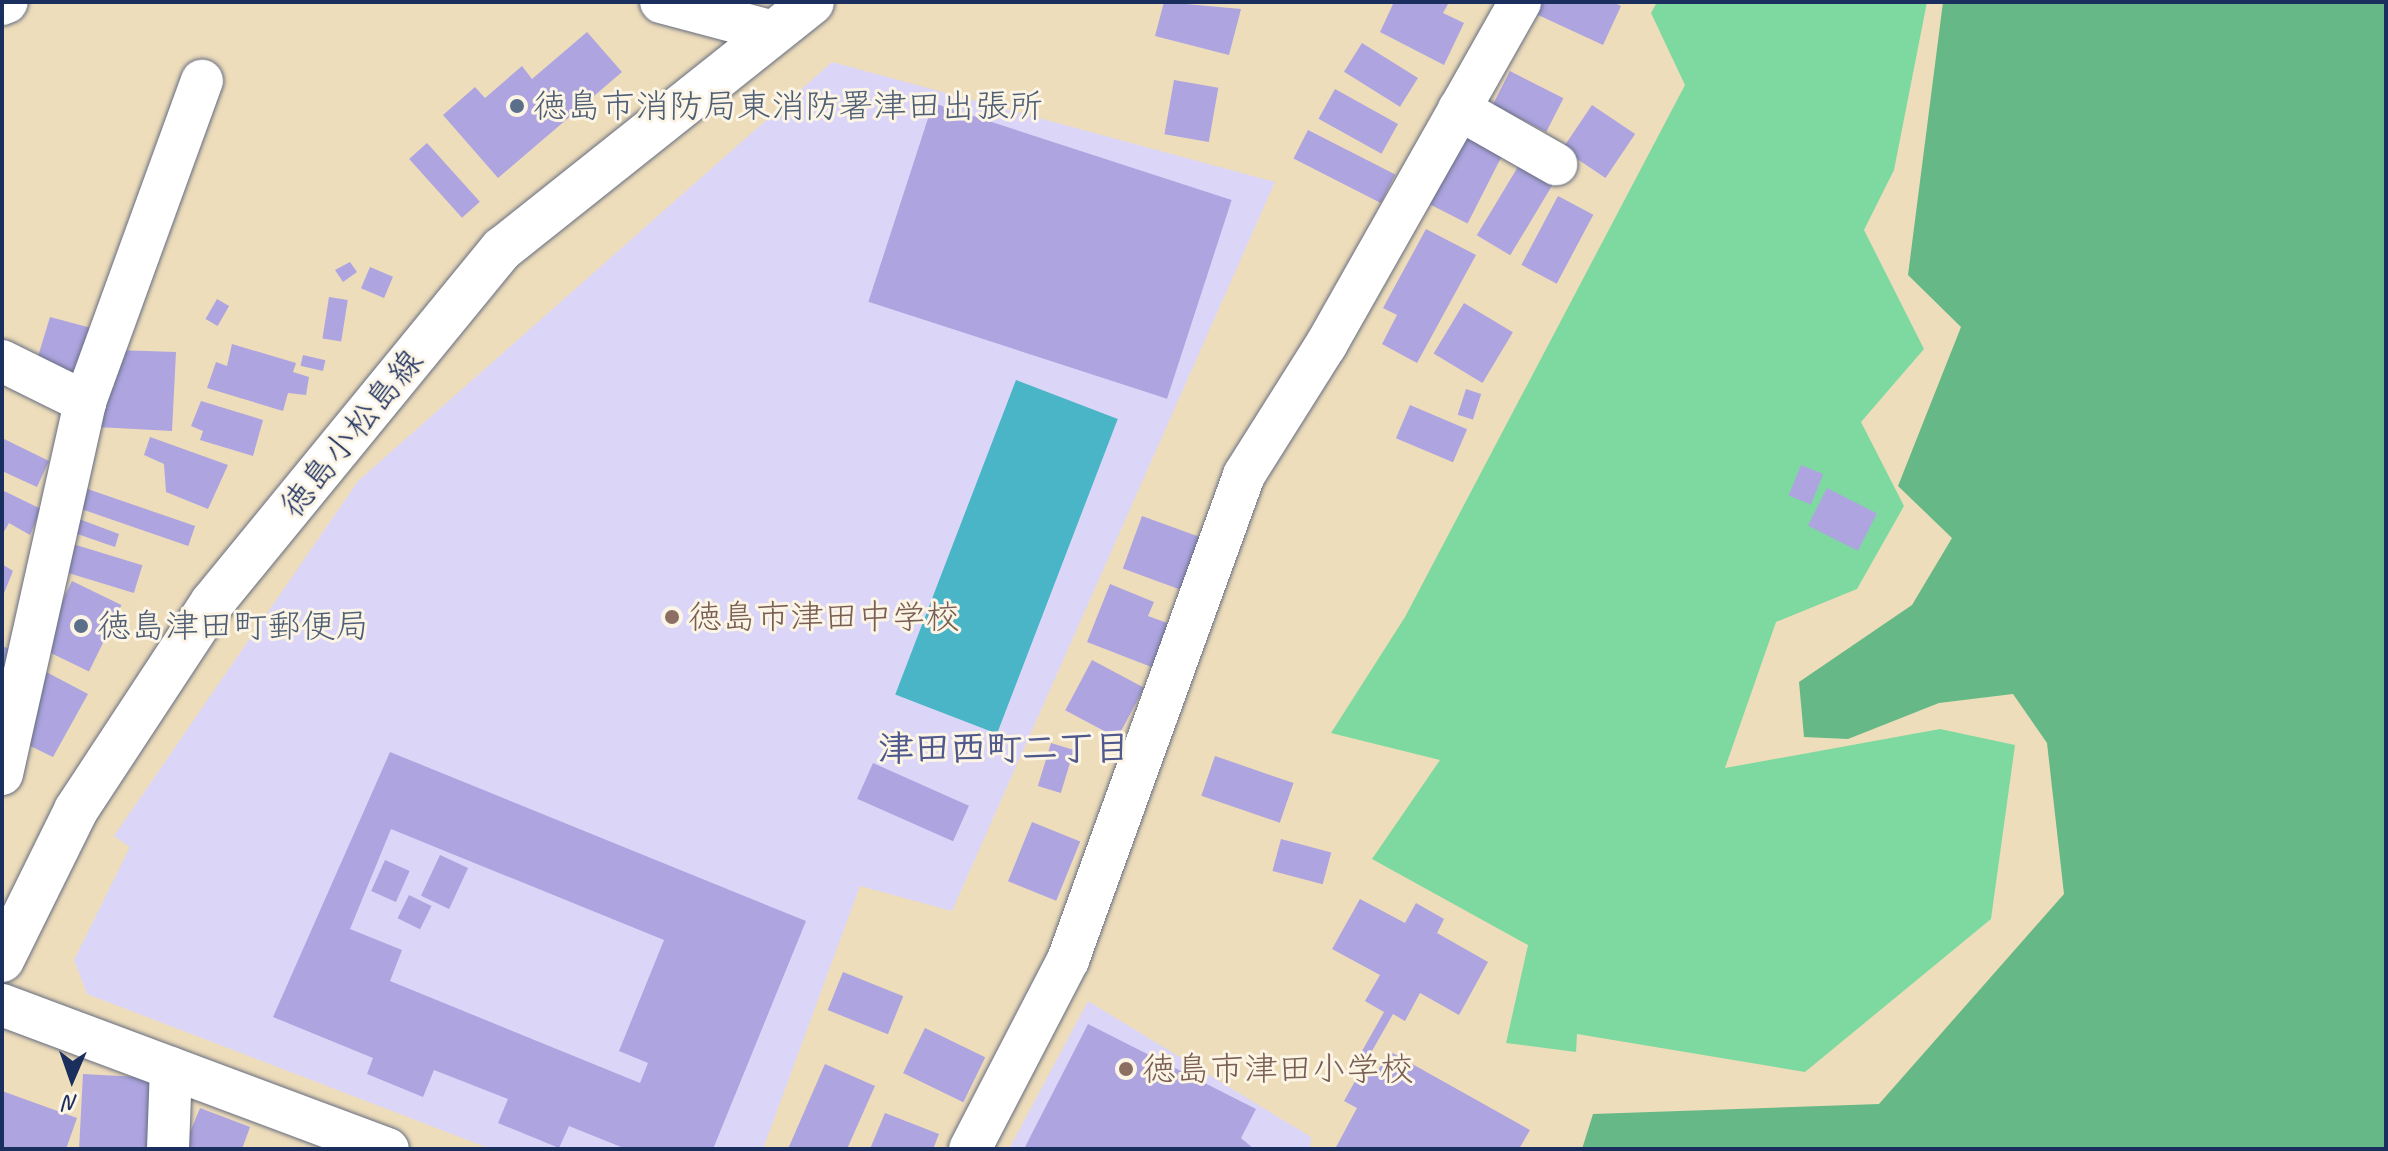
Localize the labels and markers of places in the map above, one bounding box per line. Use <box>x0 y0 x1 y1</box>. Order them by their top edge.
place label: 徳島市消防局東消防署津田出張所 <box>533 86 1043 126</box>
marker: 徳島市消防局東消防署津田出張所 <box>508 97 526 115</box>
place label: 徳島市津田中学校 <box>688 597 960 637</box>
place label: 徳島津田町郵便局 <box>97 606 369 646</box>
marker: 徳島市津田中学校 <box>663 608 681 626</box>
marker: 徳島津田町郵便局 <box>72 617 90 635</box>
place label: 徳島市津田小学校 <box>1142 1049 1414 1089</box>
marker: 徳島市津田小学校 <box>1117 1060 1135 1078</box>

